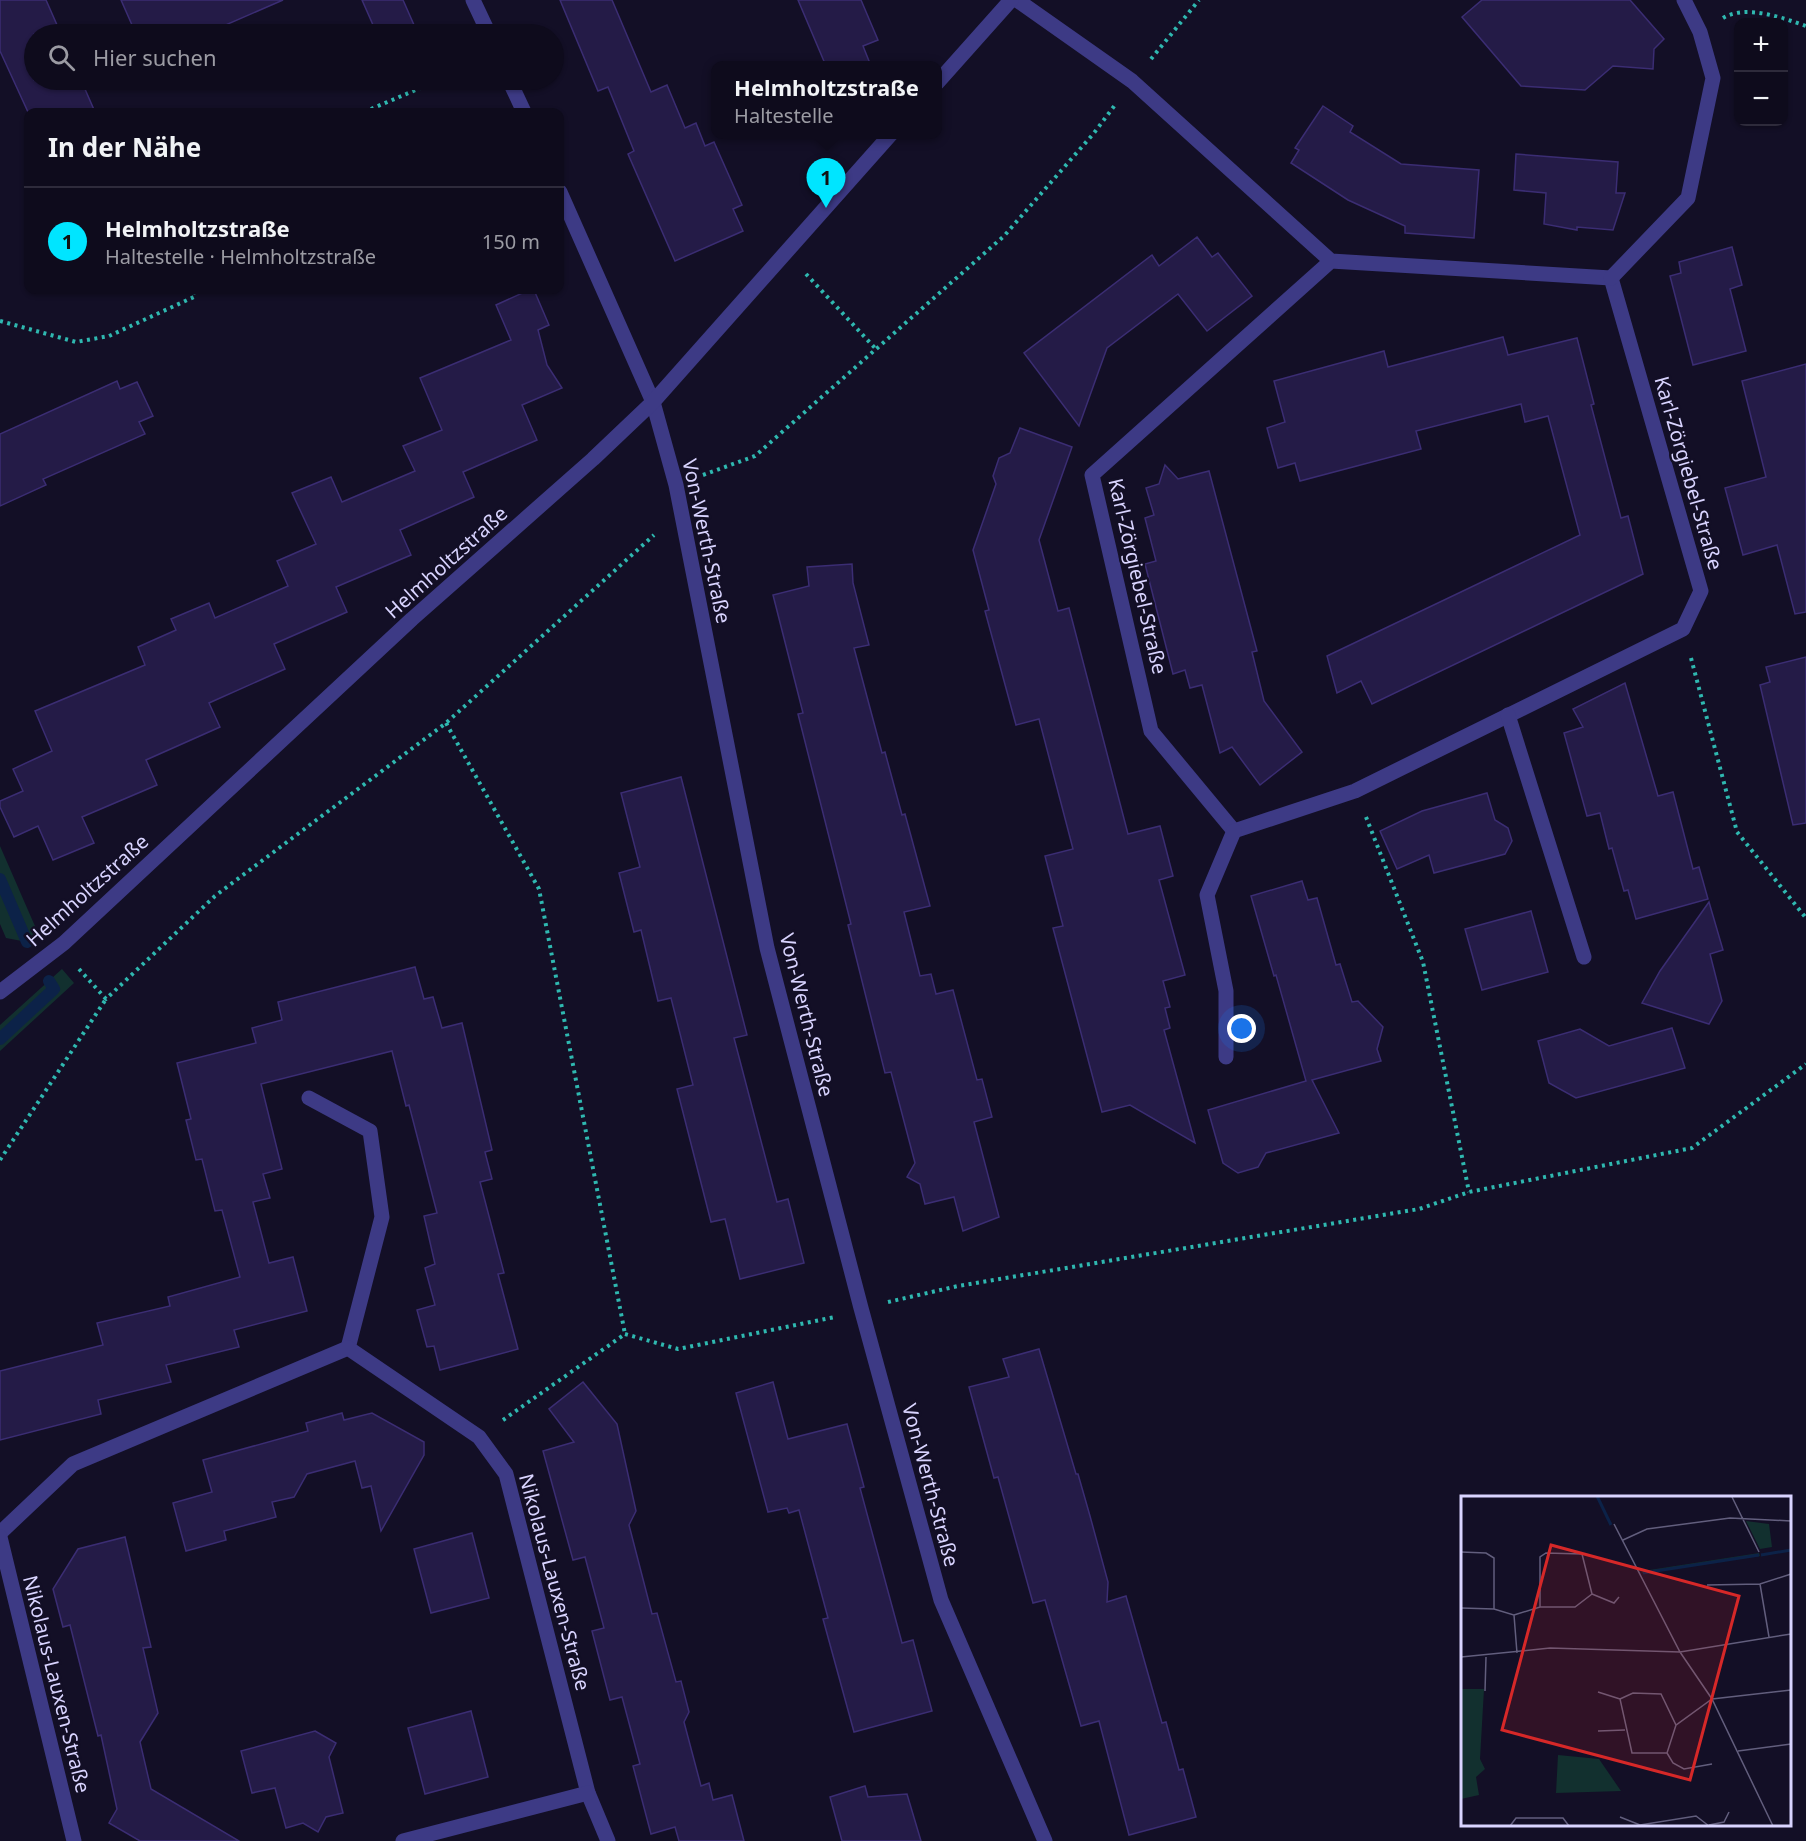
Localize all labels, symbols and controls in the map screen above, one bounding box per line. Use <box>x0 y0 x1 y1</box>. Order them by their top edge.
map controls <box>1734 18 1788 126</box>
button: + <box>1734 18 1788 72</box>
search box <box>24 24 564 90</box>
icon: search <box>45 41 78 74</box>
text: Hier suchen <box>93 42 217 72</box>
popup <box>711 61 942 139</box>
text: Helmholtzstraße <box>734 72 919 102</box>
button: − <box>1734 72 1788 126</box>
text: Haltestelle <box>734 102 834 129</box>
text: In der Nähe <box>48 129 201 165</box>
pin: 1 <box>806 158 846 208</box>
text: Helmholtzstraße <box>105 213 290 243</box>
text: 1 <box>62 228 73 255</box>
text: 150 m <box>482 228 540 255</box>
text: Haltestelle · Helmholtzstraße <box>105 243 376 270</box>
street label: Karl-Zörgiebel-Straße <box>1648 373 1730 573</box>
street label: Von-Werth-Straße <box>676 456 738 626</box>
street label: Karl-Zörgiebel-Straße <box>1102 475 1174 677</box>
street label: Helmholtzstraße <box>379 500 513 624</box>
street label: Helmholtzstraße <box>20 828 154 952</box>
street label: Von-Werth-Straße <box>774 930 840 1100</box>
your location <box>1227 1014 1256 1043</box>
street label: Von-Werth-Straße <box>896 1401 966 1569</box>
street label: Nikolaus-Lauxen-Straße <box>513 1471 597 1693</box>
inset map <box>1461 1496 1791 1826</box>
street label: Nikolaus-Lauxen-Straße <box>17 1572 97 1796</box>

